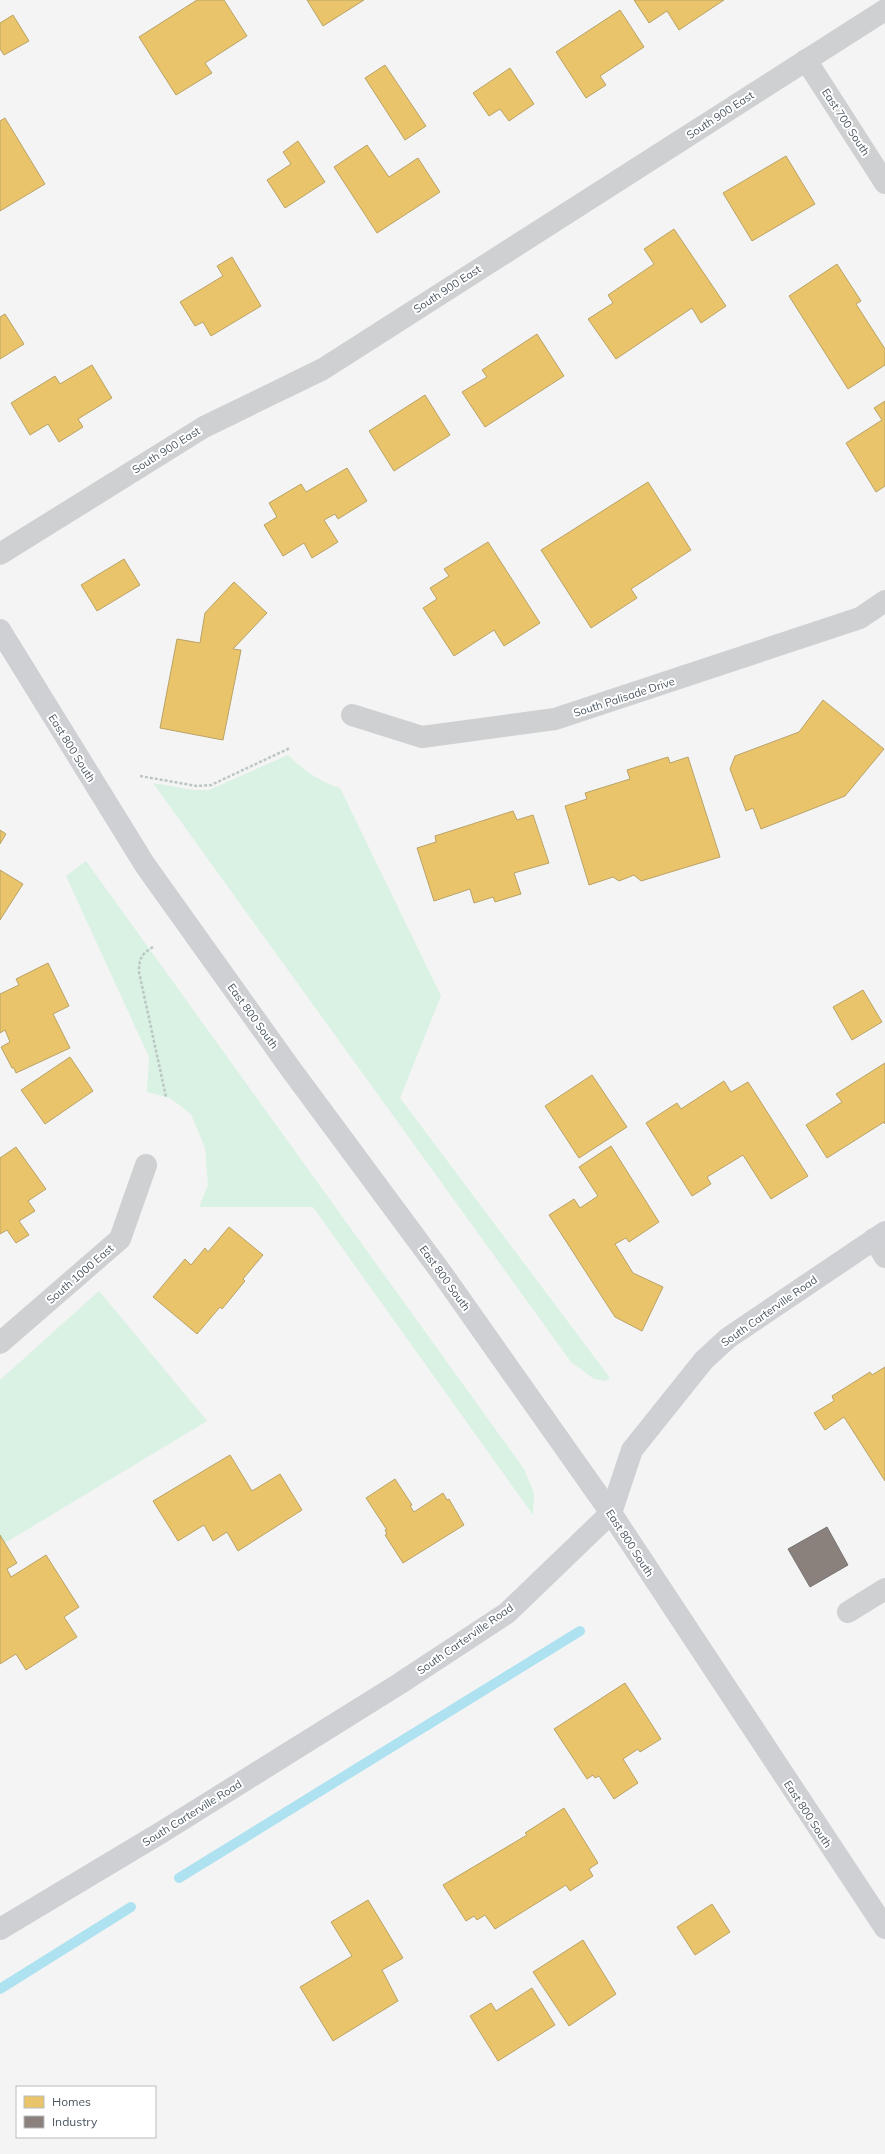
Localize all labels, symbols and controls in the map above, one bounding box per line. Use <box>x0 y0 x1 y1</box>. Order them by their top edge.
street label: East 700 South <box>819 86 873 158</box>
street label: South 900 East <box>684 88 756 142</box>
street label: South 900 East <box>411 262 483 316</box>
street label: South 900 East <box>129 423 203 476</box>
street label: South Palisade Drive <box>572 674 676 720</box>
street label: East 800 South <box>46 711 98 785</box>
street label: East 800 South <box>225 981 281 1051</box>
street label: South 1000 East <box>44 1241 116 1307</box>
street label: East 800 South <box>417 1243 473 1313</box>
street label: South Carterville Road <box>718 1272 820 1350</box>
street label: East 800 South <box>603 1507 657 1579</box>
street label: South Carterville Road <box>414 1600 516 1678</box>
street label: South Carterville Road <box>140 1777 244 1849</box>
street label: East 800 South <box>781 1778 835 1850</box>
legend <box>16 2086 156 2138</box>
text: Homes <box>52 2094 91 2109</box>
text: Industry <box>52 2114 98 2129</box>

